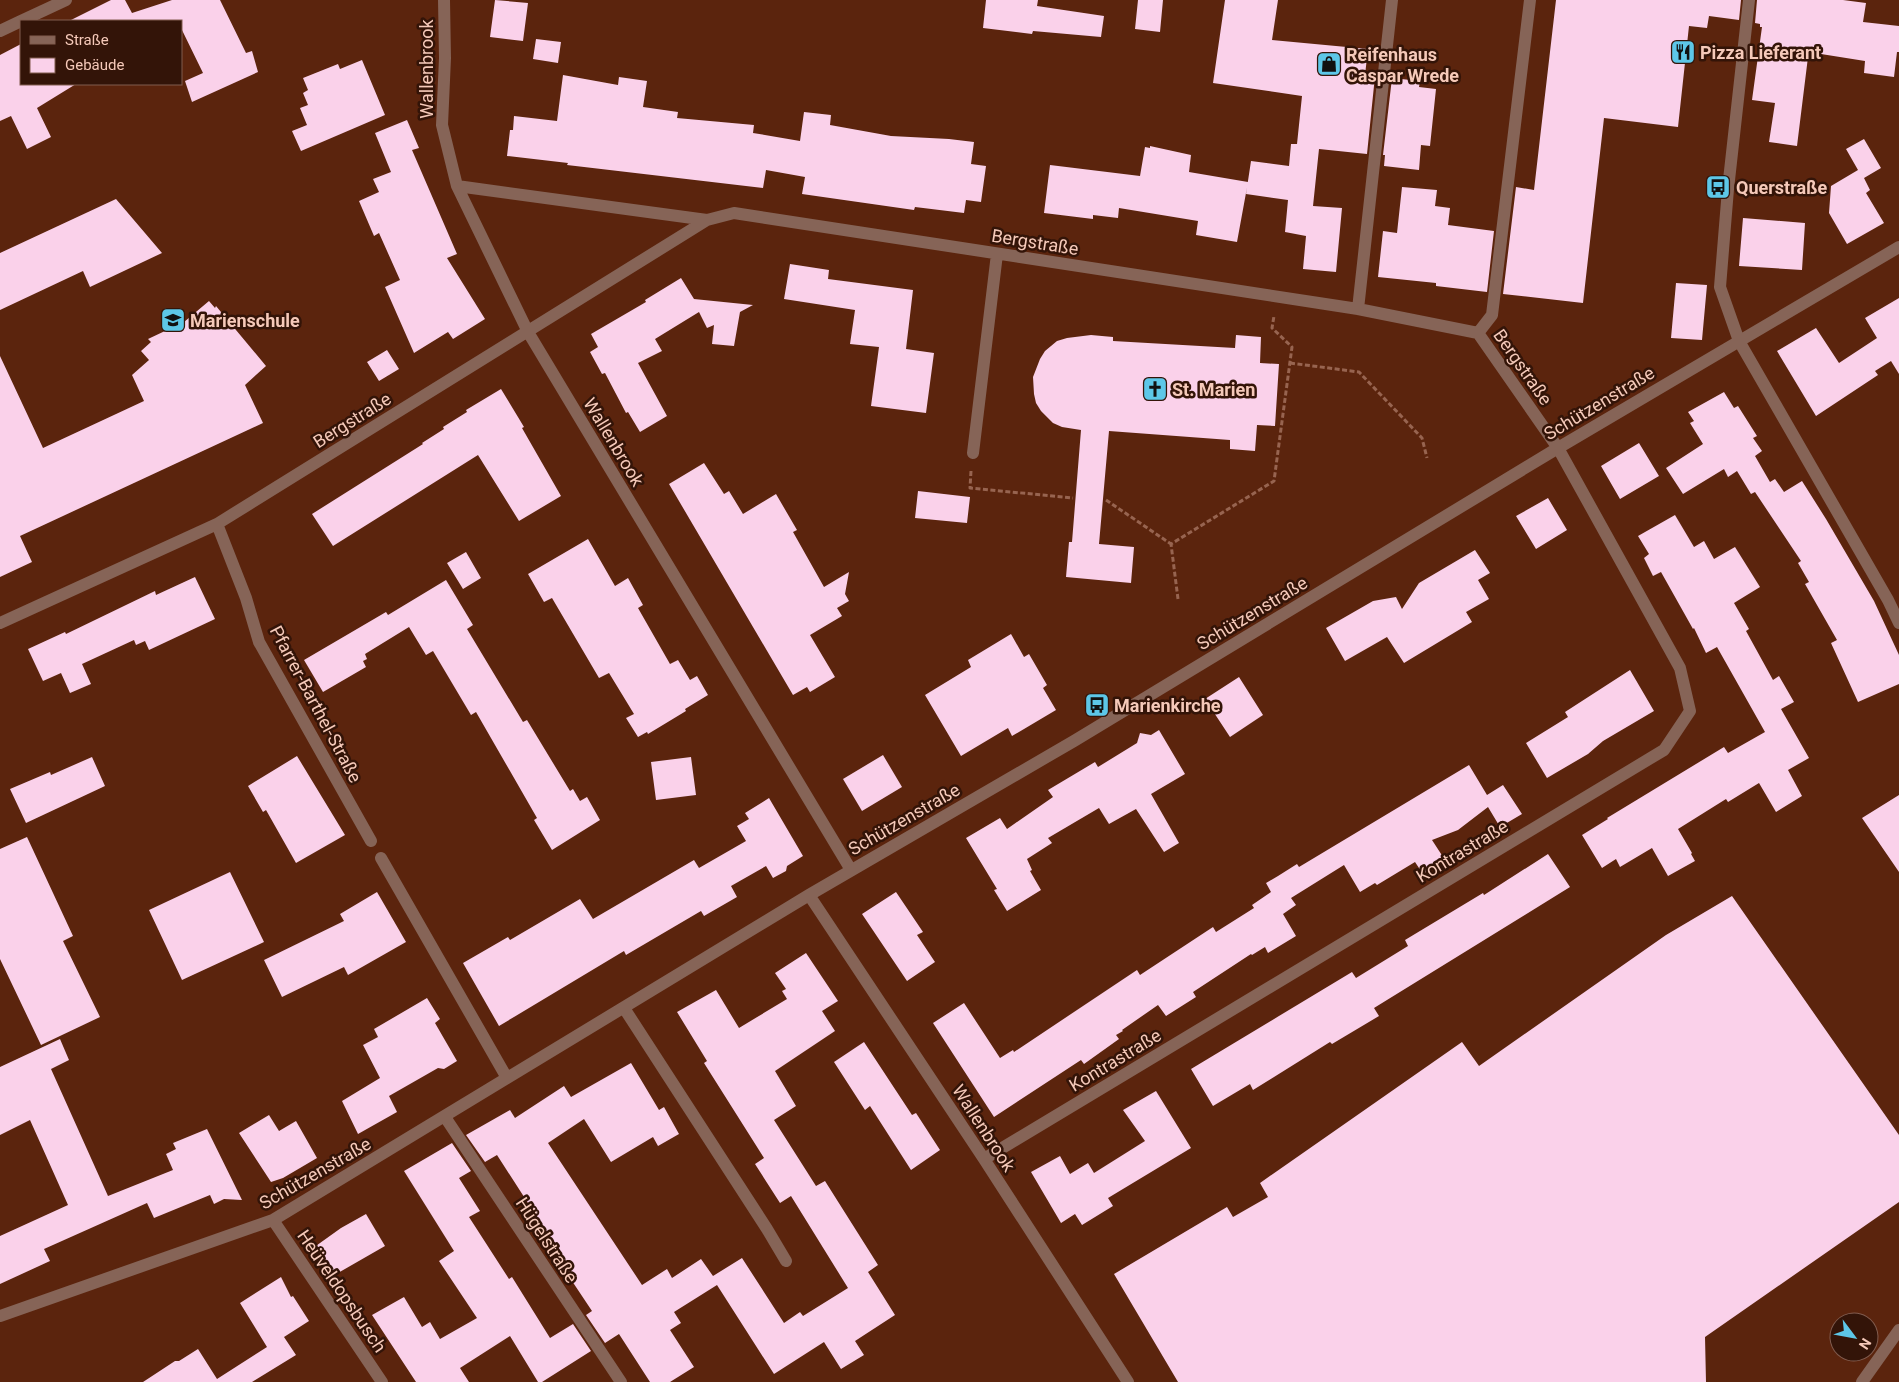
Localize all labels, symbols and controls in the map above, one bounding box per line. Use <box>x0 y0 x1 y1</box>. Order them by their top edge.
street label: Wallenbrook <box>416 18 437 119</box>
legend <box>20 20 182 85</box>
text: Straße <box>65 31 109 49</box>
restaurant icon: Pizza Lieferant <box>1670 39 1696 65</box>
place label: Pizza Lieferant <box>1700 42 1821 63</box>
place label: Reifenhaus Caspar Wrede <box>1346 44 1459 86</box>
shop icon: Reifenhaus Caspar Wrede <box>1316 51 1342 77</box>
text: Gebäude <box>65 56 124 74</box>
bus stop icon: Querstraße <box>1705 174 1731 200</box>
place label: Querstraße <box>1736 177 1827 198</box>
street label: Bergstraße <box>990 225 1080 259</box>
school or university icon: Marienschule <box>160 307 186 333</box>
place label: Marienschule <box>190 310 300 331</box>
street label: Bergstraße <box>1489 325 1557 409</box>
street label: Schützenstraße <box>1540 362 1658 444</box>
church icon: St. Marien <box>1142 376 1168 402</box>
place label: St. Marien <box>1172 379 1255 400</box>
street label: Bergstraße <box>309 388 395 452</box>
street label: Wallenbrook <box>579 394 649 491</box>
street label: Schützenstraße <box>1193 572 1311 654</box>
street label: Pfarrer-Barthel-Straße <box>266 622 366 786</box>
bus stop icon: Marienkirche <box>1084 692 1110 718</box>
place label: Marienkirche <box>1114 695 1221 716</box>
street label: Schützenstraße <box>845 779 963 859</box>
street label: Kontrastraße <box>1412 815 1512 887</box>
street label: Kontrastraße <box>1065 1024 1165 1096</box>
street label: Wallenbrook <box>948 1081 1020 1176</box>
street label: Schützenstraße <box>256 1133 374 1213</box>
street label: Hügelstraße <box>512 1193 582 1287</box>
street label: Heüveldopsbusch <box>293 1226 391 1356</box>
north arrow <box>1829 1312 1879 1362</box>
text: N <box>1856 1335 1874 1352</box>

